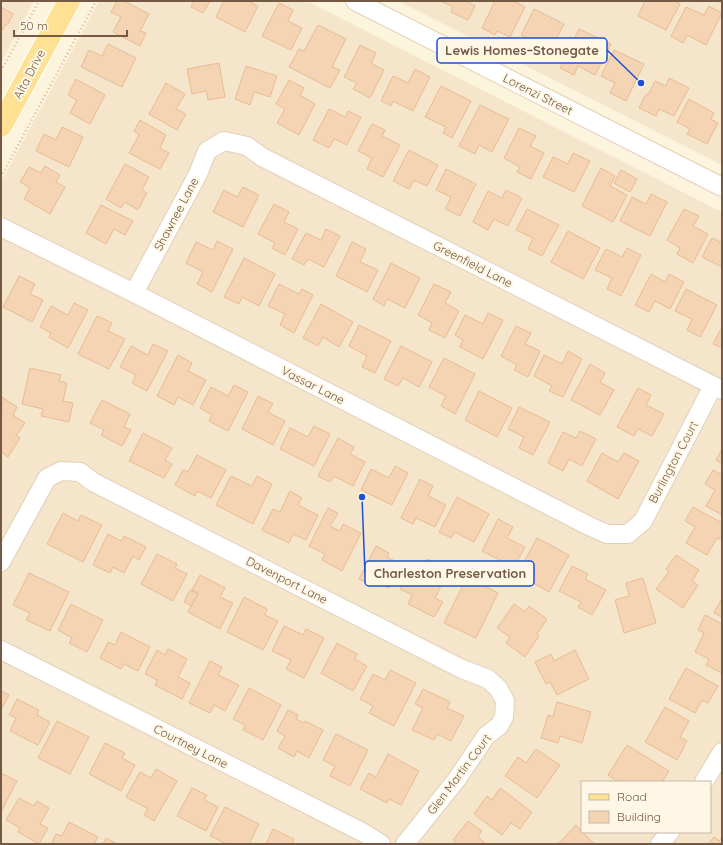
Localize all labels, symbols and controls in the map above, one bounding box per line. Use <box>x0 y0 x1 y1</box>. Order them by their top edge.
scale bar <box>14 12 127 38</box>
text: 50 m <box>20 18 48 33</box>
callout: Lewis Homes–Stonegate <box>437 38 607 63</box>
text: Lewis Homes–Stonegate <box>445 42 599 58</box>
street label: Alta Drive <box>10 46 48 101</box>
street label: Lorenzi Street <box>501 70 575 118</box>
street label: Shawnee Lane <box>150 175 202 253</box>
street label: Greenfield Lane <box>431 237 516 291</box>
street label: Vassar Lane <box>279 363 347 407</box>
street label: Burlington Court <box>645 418 701 506</box>
street label: Davenport Lane <box>244 553 331 607</box>
callout: Charleston Preservation <box>365 561 534 586</box>
text: Charleston Preservation <box>374 565 526 581</box>
street label: Courtney Lane <box>151 721 231 771</box>
street label: Glen Martin Court <box>424 731 494 817</box>
legend <box>581 781 711 833</box>
text: Road <box>617 789 647 804</box>
text: Building <box>617 809 661 824</box>

